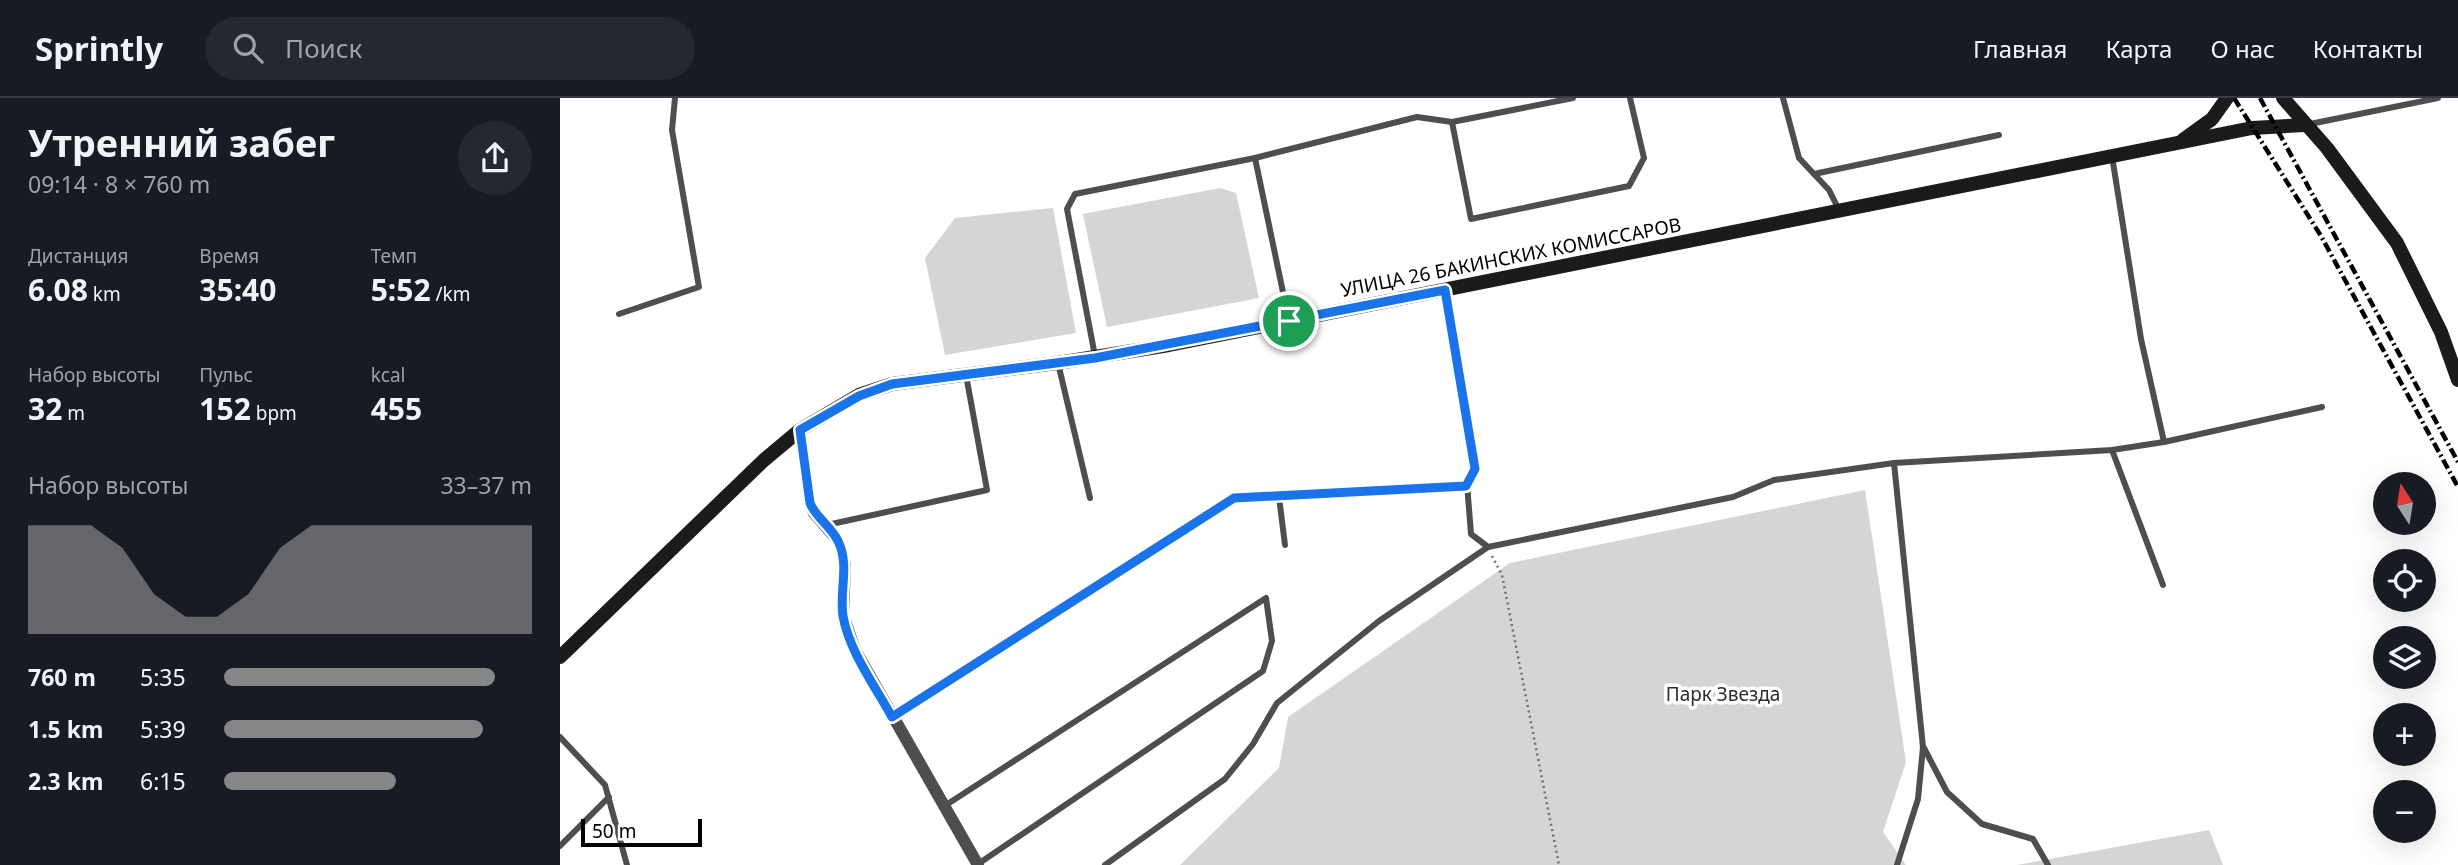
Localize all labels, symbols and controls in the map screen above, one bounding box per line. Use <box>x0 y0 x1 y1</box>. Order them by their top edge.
search box <box>205 17 695 80</box>
text: Sprintly <box>35 26 163 71</box>
icon: search <box>229 29 267 67</box>
text: Поиск <box>285 30 362 66</box>
text: Главная <box>1973 32 2067 65</box>
text: Карта <box>2105 32 2172 65</box>
text: О нас <box>2210 32 2275 65</box>
text: Контакты <box>2313 32 2423 65</box>
text: Утренний забег <box>28 116 335 168</box>
button: share <box>458 121 532 195</box>
text: 09:14 · 8 × 760 m <box>28 168 210 200</box>
street label: УЛИЦА 26 БАКИНСКИХ КОМИССАРОВ <box>1339 211 1683 303</box>
text: Дистанция <box>28 243 128 269</box>
text: Время <box>199 243 259 269</box>
text: Темп <box>371 243 417 269</box>
text: 6.08 <box>28 269 88 310</box>
text: 35:40 <box>199 269 276 310</box>
text: 5:52 <box>371 269 431 310</box>
text: km <box>88 281 121 307</box>
text: /km <box>431 281 471 307</box>
pin <box>1259 291 1319 351</box>
icon: arrive <box>1270 302 1308 340</box>
text: Набор высоты <box>28 362 160 388</box>
text: Пульс <box>199 362 253 388</box>
text: kcal <box>371 362 405 388</box>
text: 32 <box>28 388 62 429</box>
text: 152 <box>199 388 251 429</box>
text: 455 <box>371 388 422 429</box>
text: m <box>62 400 85 426</box>
text: bpm <box>251 400 297 426</box>
text: Набор высоты <box>28 469 188 501</box>
text: 33–37 m <box>440 469 532 501</box>
north arrow <box>2373 472 2436 536</box>
map controls <box>2373 472 2436 843</box>
button: locate <box>2373 549 2436 612</box>
button: layers <box>2373 626 2436 689</box>
text: 760 m <box>28 661 96 693</box>
text: 5:35 <box>140 661 186 693</box>
park label: Парк Звезда <box>1666 681 1780 707</box>
button: + <box>2373 703 2436 766</box>
text: 1.5 km <box>28 713 103 745</box>
text: 5:39 <box>140 713 186 745</box>
text: 2.3 km <box>28 765 103 797</box>
text: 6:15 <box>140 765 186 797</box>
button: − <box>2373 780 2436 843</box>
scale bar <box>581 816 702 848</box>
text: 50 m <box>592 818 636 844</box>

